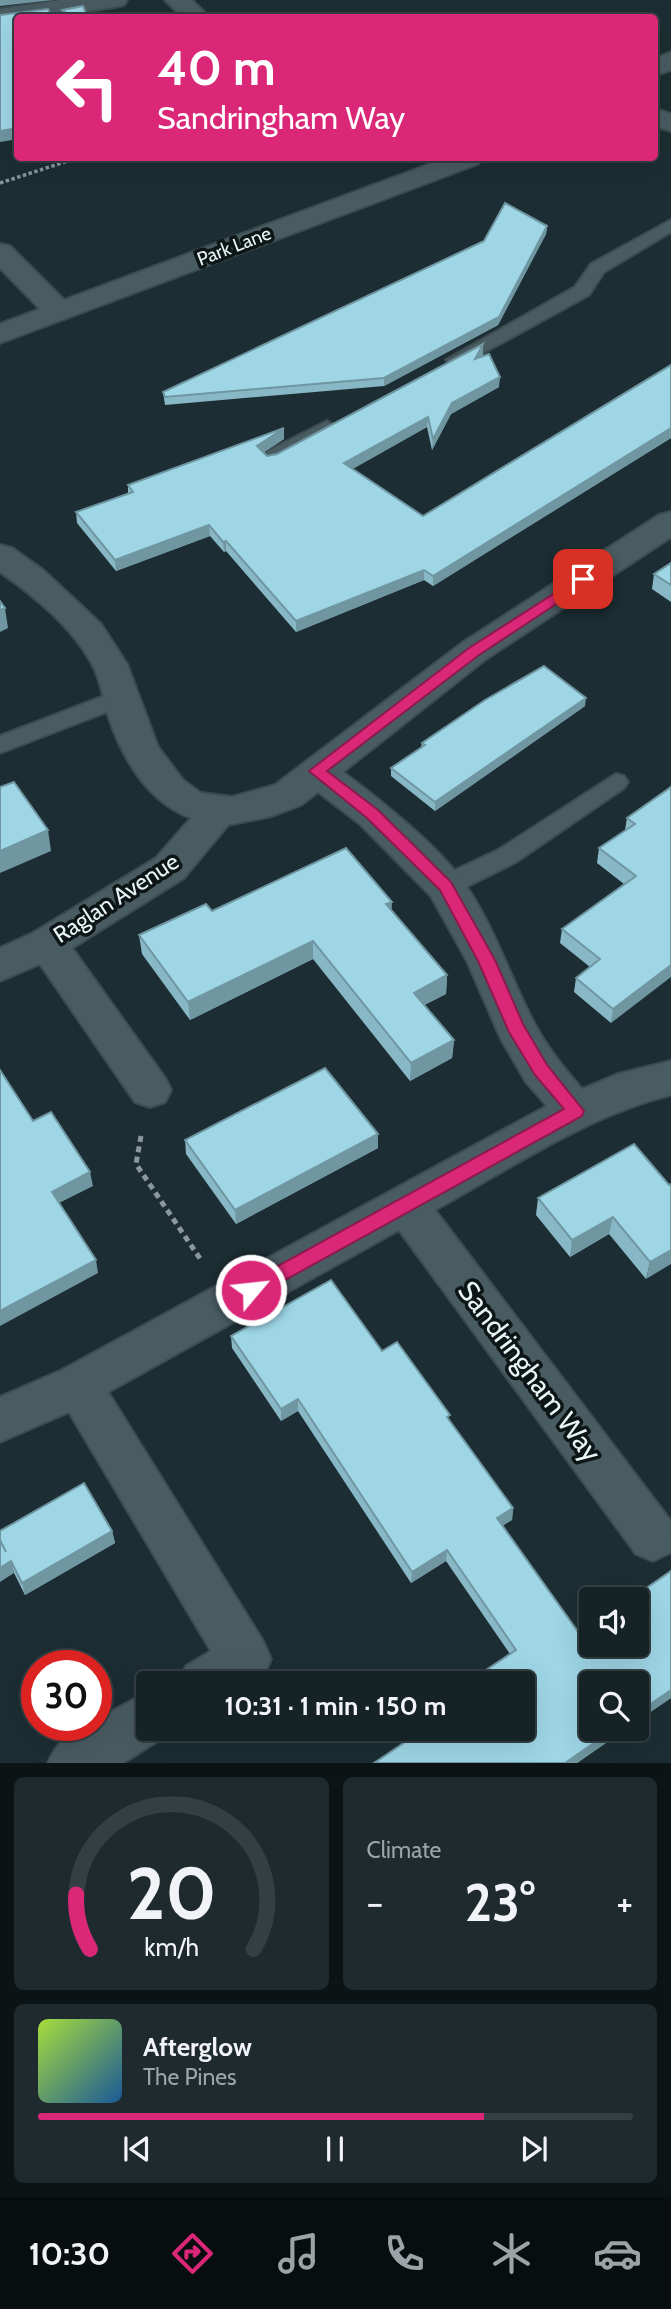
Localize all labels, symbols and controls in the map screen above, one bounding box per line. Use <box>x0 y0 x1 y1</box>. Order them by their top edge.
text: 40 m <box>157 38 276 97</box>
icon: left <box>42 42 133 133</box>
text: Sandringham Way <box>157 98 405 137</box>
street label: Park Lane <box>194 221 275 271</box>
pin <box>553 549 613 609</box>
icon: arrive <box>564 560 602 598</box>
street label: Raglan Avenue <box>48 847 184 949</box>
position arrow <box>214 1253 288 1327</box>
street label: Sandringham Way <box>451 1274 609 1468</box>
map controls <box>579 1587 649 1741</box>
button: sound <box>579 1587 649 1657</box>
speed limit sign: 30 <box>21 1650 112 1741</box>
button: search <box>579 1671 649 1741</box>
text: 10:31 · 1 min · 150 m <box>225 1690 446 1722</box>
text: Climate <box>367 1836 441 1864</box>
text: 20 <box>126 1850 216 1938</box>
text: 23° <box>464 1871 535 1934</box>
text: − <box>367 1879 383 1926</box>
text: + <box>616 1879 633 1926</box>
text: km/h <box>144 1932 199 1962</box>
text: Afterglow <box>143 2031 252 2063</box>
text: The Pines <box>143 2063 237 2091</box>
icon: previous <box>118 2130 156 2168</box>
icon: pause <box>316 2130 354 2168</box>
icon: next <box>515 2130 553 2168</box>
icon: directions <box>168 2229 217 2278</box>
icon: music <box>274 2229 323 2278</box>
icon: phone <box>380 2229 429 2278</box>
icon: climate <box>487 2229 536 2278</box>
icon: car <box>593 2229 642 2278</box>
text: 10:30 <box>29 2234 110 2273</box>

